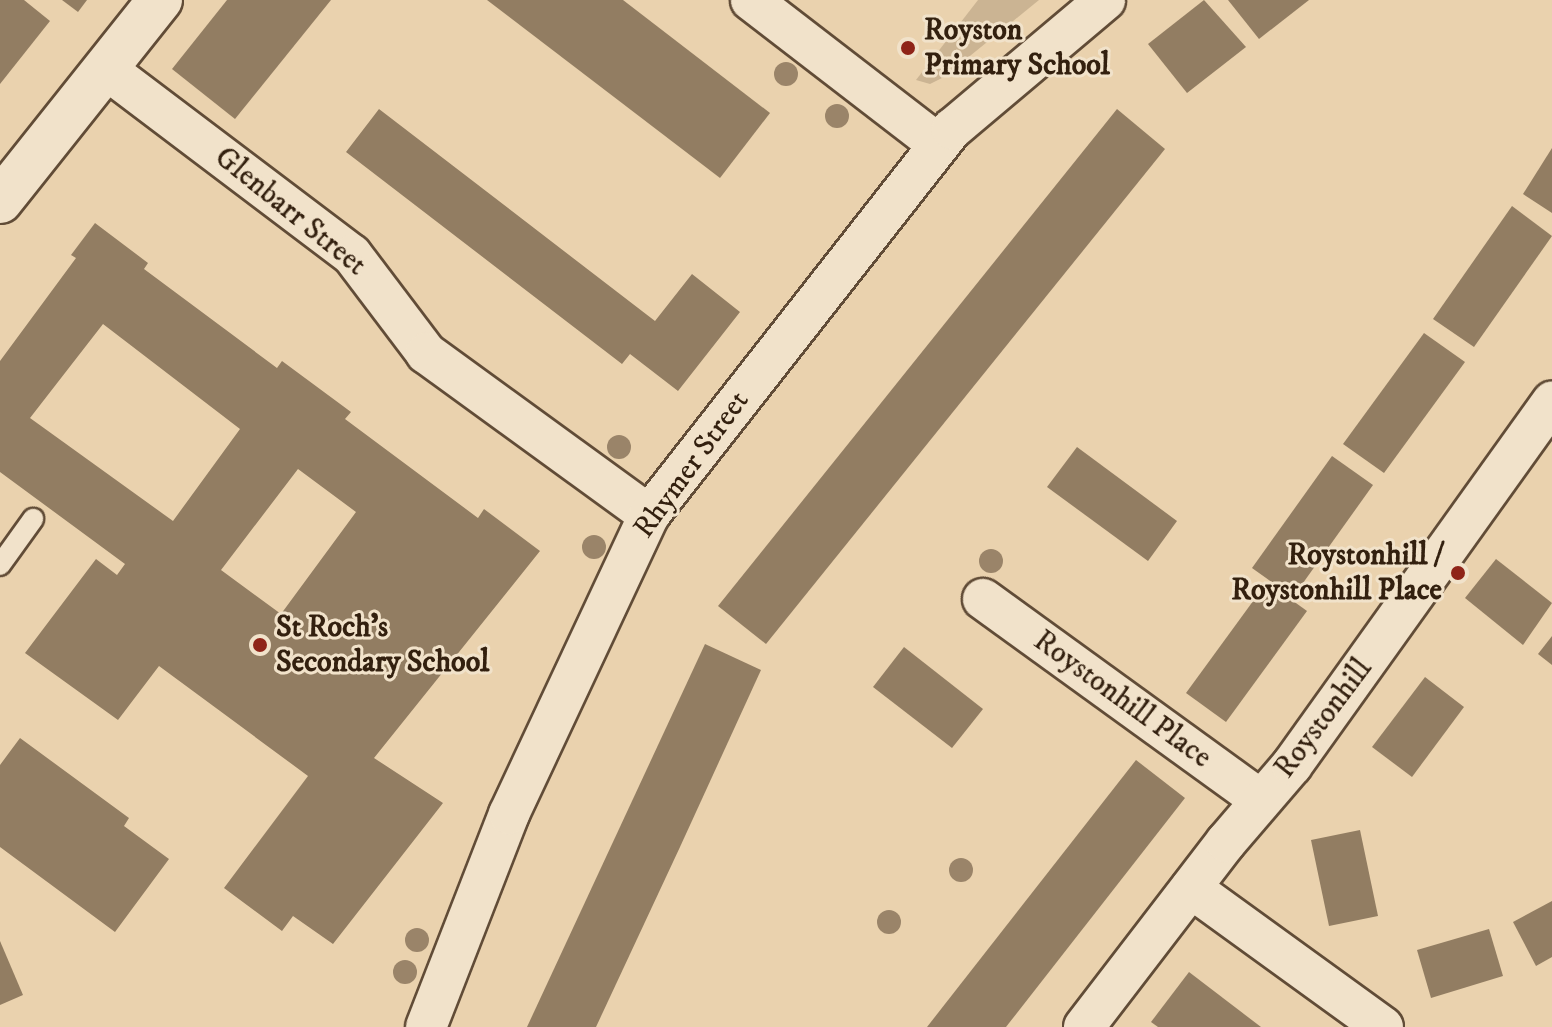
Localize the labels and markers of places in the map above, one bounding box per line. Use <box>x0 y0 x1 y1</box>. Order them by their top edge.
place label: Royston Primary School <box>924 13 1110 84</box>
marker: Royston Primary School <box>899 39 917 57</box>
place label: Roystonhill / Roystonhill Place <box>1231 538 1442 608</box>
marker: Roystonhill / Roystonhill Place <box>1449 564 1467 582</box>
place label: St Roch's Secondary School <box>276 610 489 680</box>
marker: St Roch's Secondary School <box>251 636 269 654</box>

